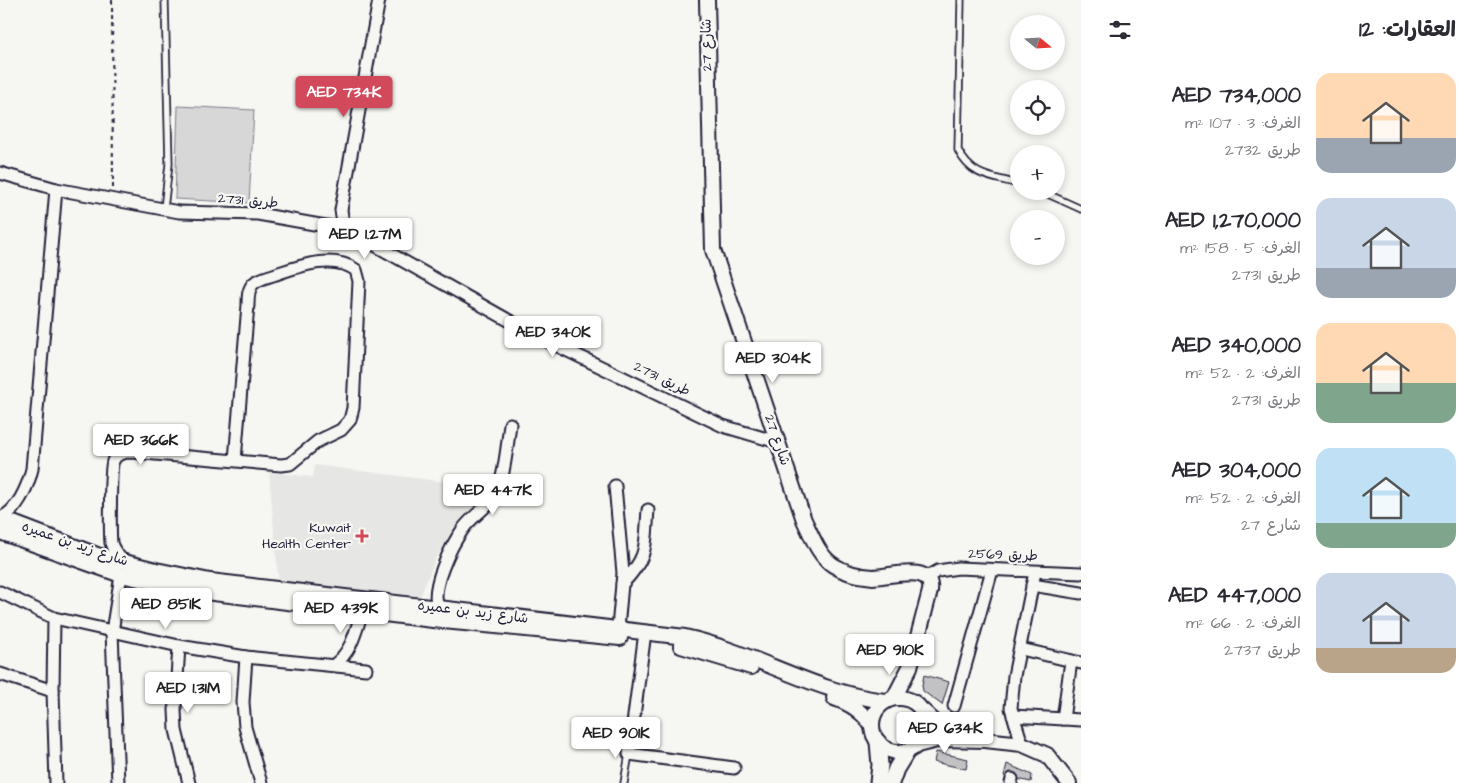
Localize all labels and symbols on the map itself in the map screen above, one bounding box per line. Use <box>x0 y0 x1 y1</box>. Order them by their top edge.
north arrow <box>1010 15 1065 70</box>
street label: شارع 27 <box>697 19 717 71</box>
pin: AED 734K <box>292 76 396 118</box>
street label: طريق 2731 <box>217 188 279 214</box>
pin: AED 1.27M <box>308 218 422 260</box>
pin: AED 340K <box>501 316 605 358</box>
pin: AED 304K <box>721 342 825 384</box>
street label: طريق 2731 <box>630 357 694 401</box>
street label: شارع 27 <box>759 412 795 468</box>
pin: AED 366K <box>89 424 193 466</box>
pin: AED 447K <box>441 474 545 516</box>
street label: شارع زيد بن عميره <box>19 516 131 572</box>
place label: Kuwait Health Center <box>262 518 351 554</box>
marker: Kuwait Health Center <box>355 529 369 543</box>
street label: طريق 2569 <box>968 544 1038 566</box>
pin: AED 851K <box>114 588 218 630</box>
pin: AED 439K <box>289 592 393 634</box>
street label: شارع زيد بن عميره <box>417 595 529 629</box>
pin: AED 910K <box>838 634 942 676</box>
pin: AED 1.31M <box>131 672 245 714</box>
pin: AED 634K <box>893 712 997 754</box>
pin: AED 901K <box>564 716 668 759</box>

